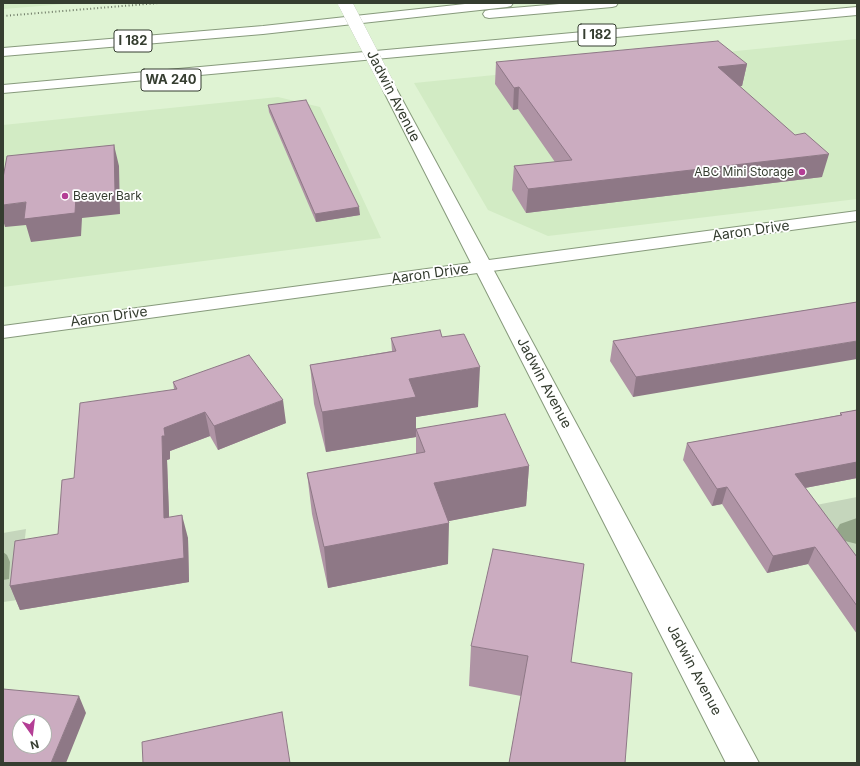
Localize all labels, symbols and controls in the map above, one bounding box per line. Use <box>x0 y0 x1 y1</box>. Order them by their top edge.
road number: I 182 <box>578 24 616 46</box>
road number: I 182 <box>114 30 152 52</box>
street label: Jadwin Avenue <box>363 47 423 145</box>
road number: WA 240 <box>141 69 201 91</box>
place label: ABC Mini Storage <box>694 165 794 179</box>
marker: ABC Mini Storage <box>797 167 807 177</box>
place label: Beaver Bark <box>73 189 142 203</box>
marker: Beaver Bark <box>60 191 70 201</box>
street label: Aaron Drive <box>711 217 791 245</box>
street label: Aaron Drive <box>390 260 470 288</box>
street label: Aaron Drive <box>69 303 149 331</box>
street label: Jadwin Avenue <box>513 335 575 431</box>
street label: Jadwin Avenue <box>663 622 725 718</box>
north arrow <box>12 714 52 754</box>
text: N <box>29 737 40 752</box>

